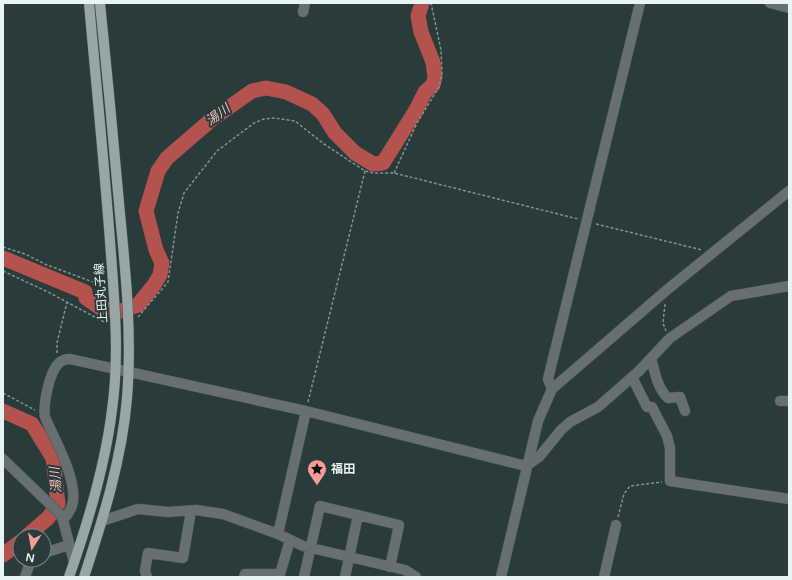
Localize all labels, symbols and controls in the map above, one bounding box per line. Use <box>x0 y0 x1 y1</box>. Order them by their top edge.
water label: 湯川 <box>203 100 235 129</box>
street label: 上田丸子線 <box>92 263 110 323</box>
place icon: 福田 <box>306 458 328 486</box>
place label: 福田 <box>331 462 355 476</box>
water label: 湯川 <box>46 464 65 494</box>
north arrow <box>12 528 52 568</box>
text: N <box>25 550 36 565</box>

